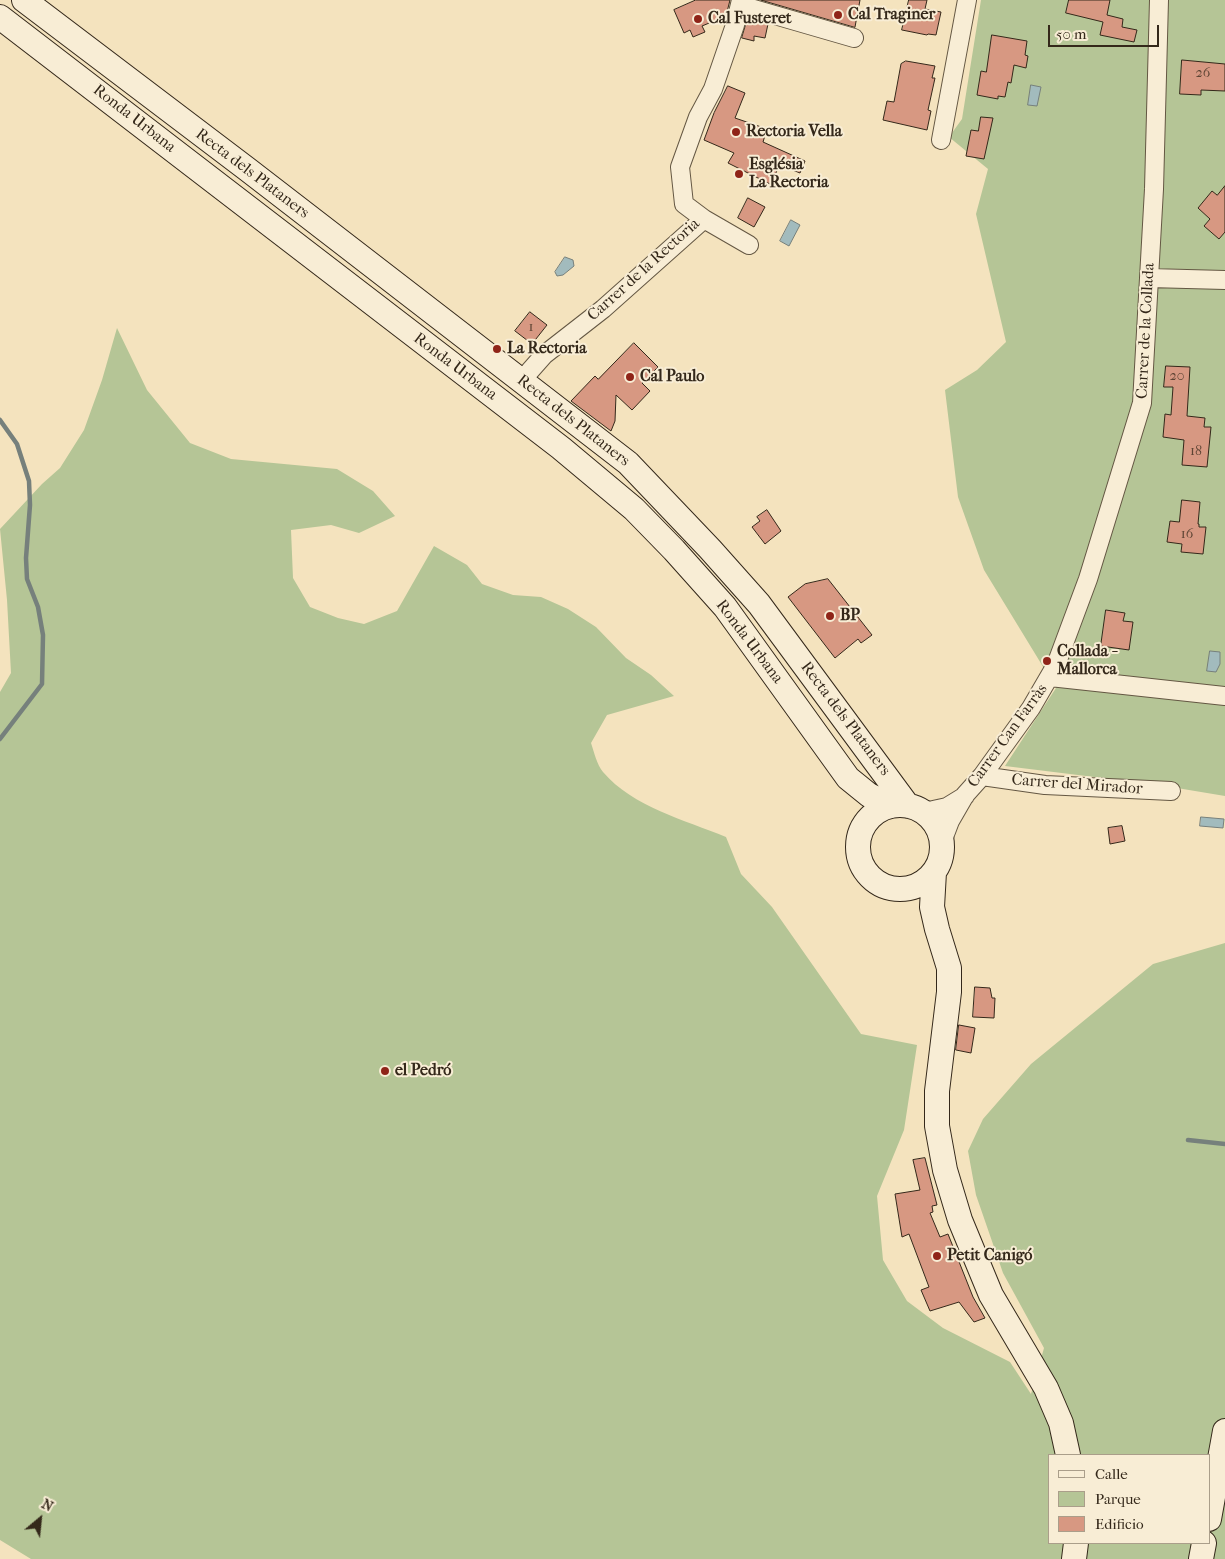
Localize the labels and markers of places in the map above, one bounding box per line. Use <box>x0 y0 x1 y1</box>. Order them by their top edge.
place label: Cal Traginer <box>848 5 935 25</box>
place label: Cal Fusteret <box>708 9 792 29</box>
marker: Cal Traginer <box>832 9 844 21</box>
marker: Cal Fusteret <box>692 13 704 25</box>
place label: Rectoria Vella <box>746 122 842 142</box>
marker: Rectoria Vella <box>730 126 742 138</box>
place label: Església La Rectoria <box>749 155 829 193</box>
marker: Església La Rectoria <box>733 168 745 180</box>
place label: La Rectoria <box>507 339 587 359</box>
marker: La Rectoria <box>491 343 503 355</box>
place label: Cal Paulo <box>640 367 704 387</box>
marker: Cal Paulo <box>624 371 636 383</box>
place label: BP <box>840 606 860 626</box>
marker: BP <box>824 610 836 622</box>
place label: Collada - Mallorca <box>1057 642 1117 680</box>
marker: Collada - Mallorca <box>1041 655 1053 667</box>
place label: el Pedró <box>395 1061 451 1081</box>
marker: el Pedró <box>379 1065 391 1077</box>
place label: Petit Canigó <box>947 1246 1032 1266</box>
marker: Petit Canigó <box>931 1250 943 1262</box>

